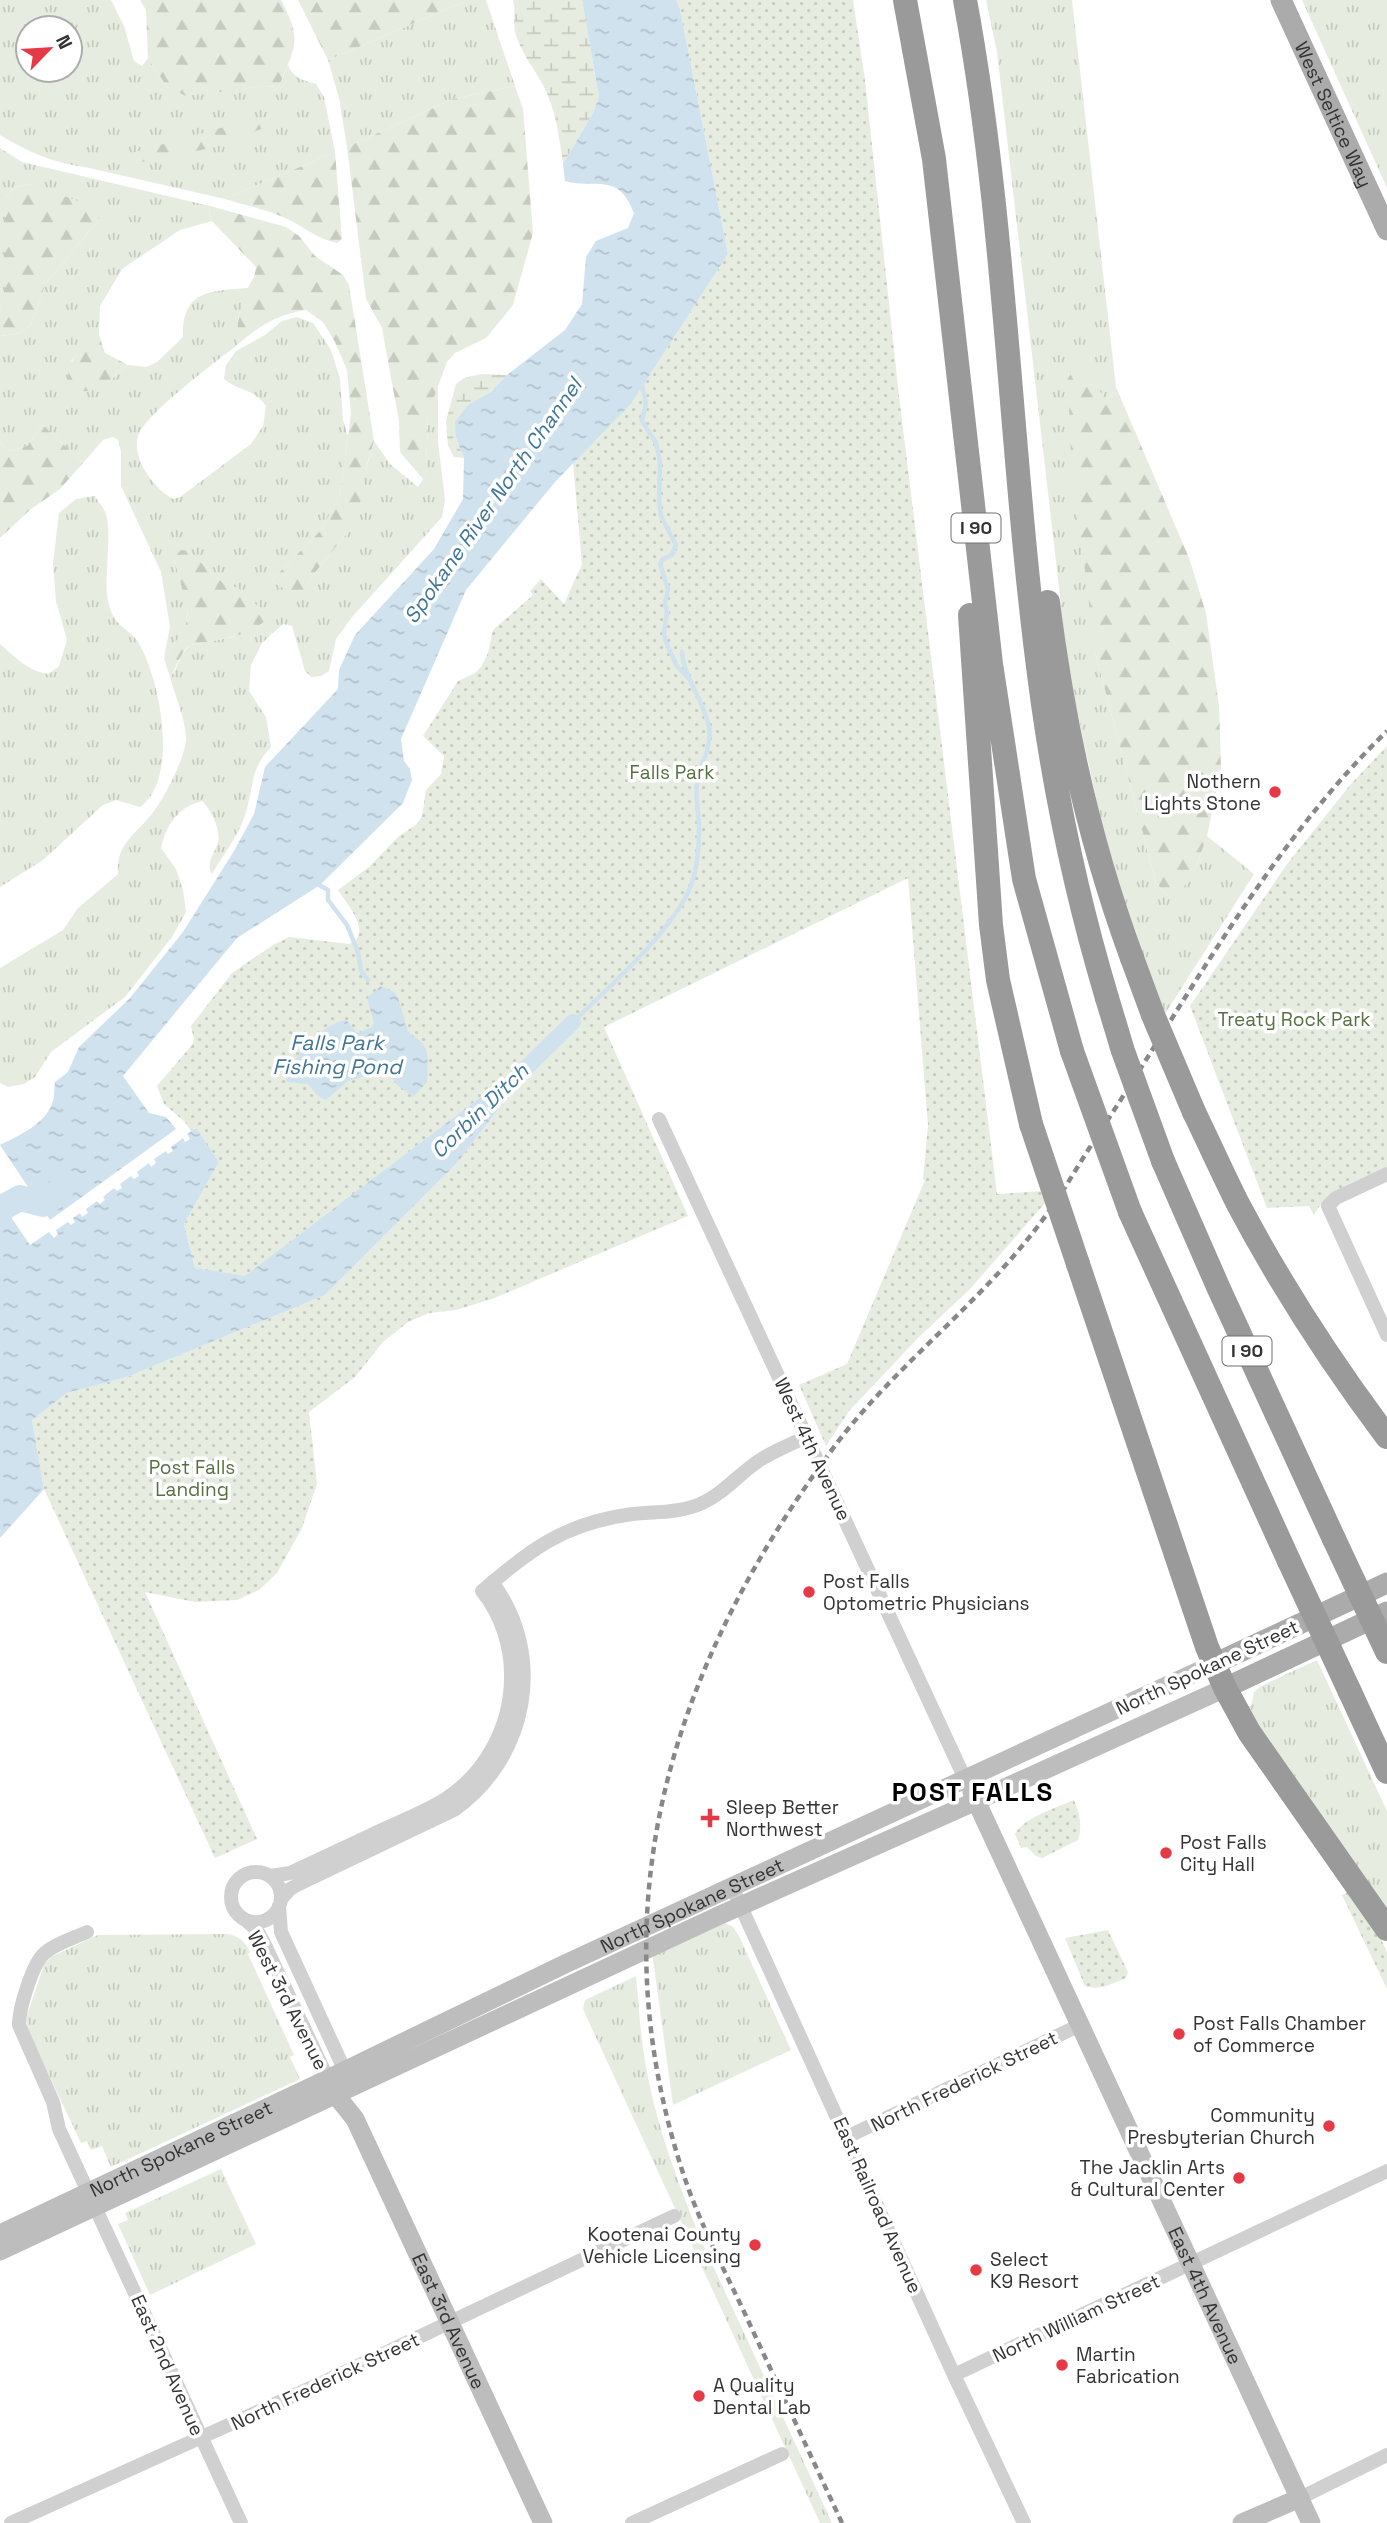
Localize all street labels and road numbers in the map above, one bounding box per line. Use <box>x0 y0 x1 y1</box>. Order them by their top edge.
street label: West Seltice Way <box>1289 38 1378 192</box>
road number: I 90 <box>951 514 1000 542</box>
road number: I 90 <box>1222 1336 1272 1366</box>
street label: West 4th Avenue <box>768 1374 857 1525</box>
street label: North Spokane Street <box>1112 1614 1303 1721</box>
street label: North Spokane Street <box>596 1853 788 1959</box>
street label: West 3rd Avenue <box>242 1926 333 2074</box>
street label: North Frederick Street <box>867 2025 1062 2138</box>
street label: North Spokane Street <box>86 2095 276 2203</box>
street label: East Railroad Avenue <box>827 2113 928 2297</box>
street label: East 4th Avenue <box>1162 2223 1248 2369</box>
street label: East 3rd Avenue <box>406 2249 491 2393</box>
street label: North William Street <box>988 2269 1164 2368</box>
street label: East 2nd Avenue <box>125 2291 210 2440</box>
street label: North Frederick Street <box>227 2327 423 2436</box>

